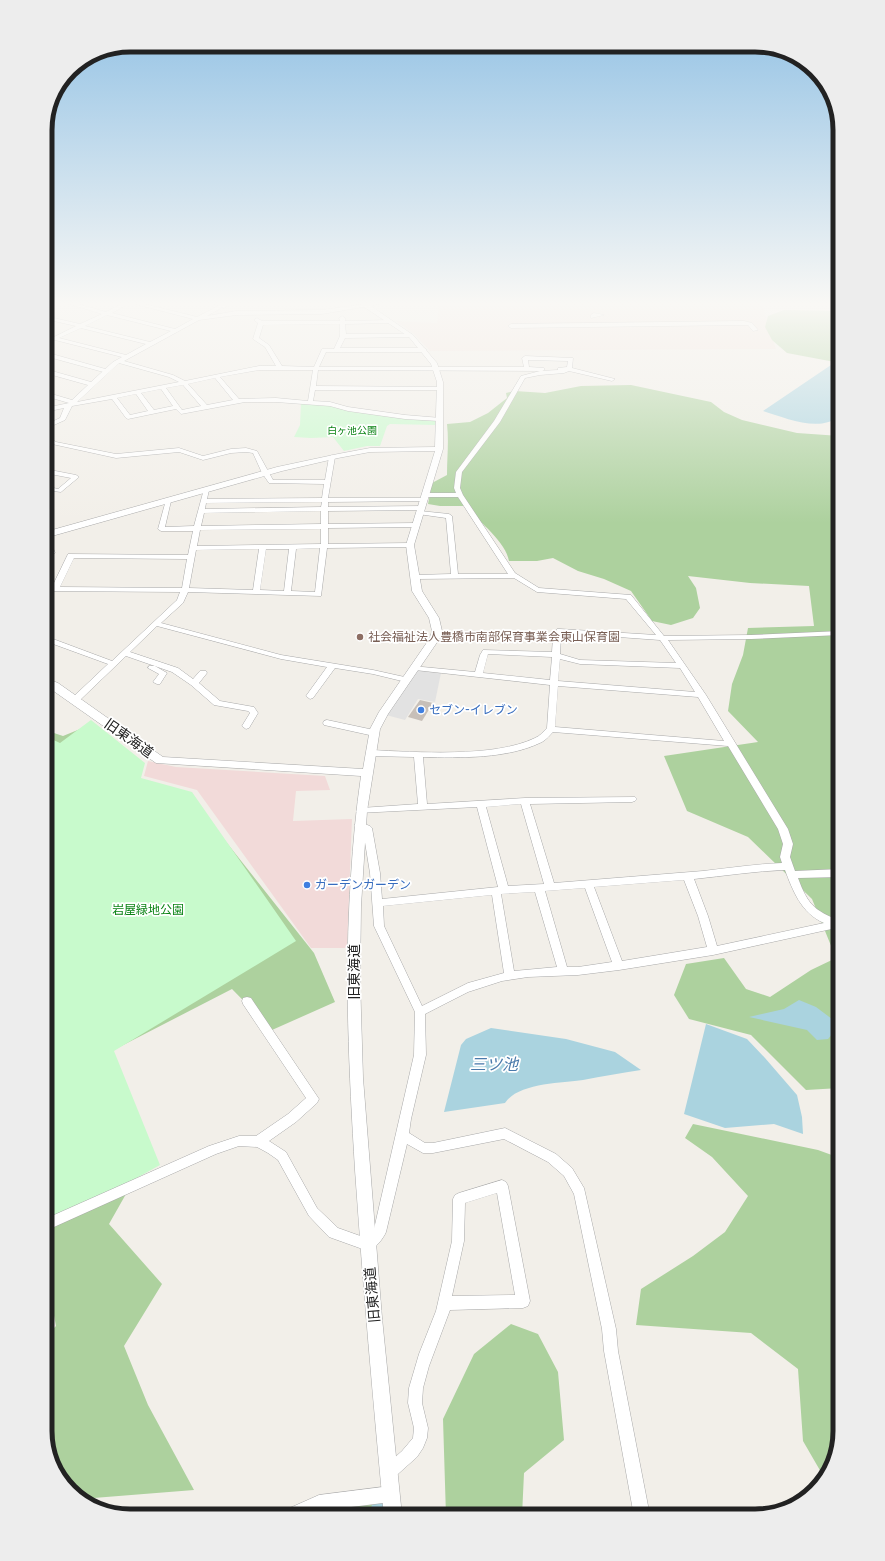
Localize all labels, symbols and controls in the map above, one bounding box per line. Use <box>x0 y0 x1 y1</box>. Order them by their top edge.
park label: 白ヶ池公園 <box>327 425 377 437</box>
place label: 社会福祉法人豊橋市南部保育事業会東山保育園 <box>368 630 620 644</box>
marker: 社会福祉法人豊橋市南部保育事業会東山保育園 <box>355 632 365 642</box>
place label: セブン-イレブン <box>429 703 518 717</box>
marker: セブン-イレブン <box>416 705 426 715</box>
street label: 旧東海道 <box>101 715 157 761</box>
place label: ガーデンガーデン <box>315 878 411 892</box>
marker: ガーデンガーデン <box>302 880 312 890</box>
park label: 岩屋緑地公園 <box>112 903 184 917</box>
street label: 旧東海道 <box>346 944 363 1000</box>
water label: 三ツ池 <box>470 1055 520 1074</box>
street label: 旧東海道 <box>362 1266 383 1324</box>

